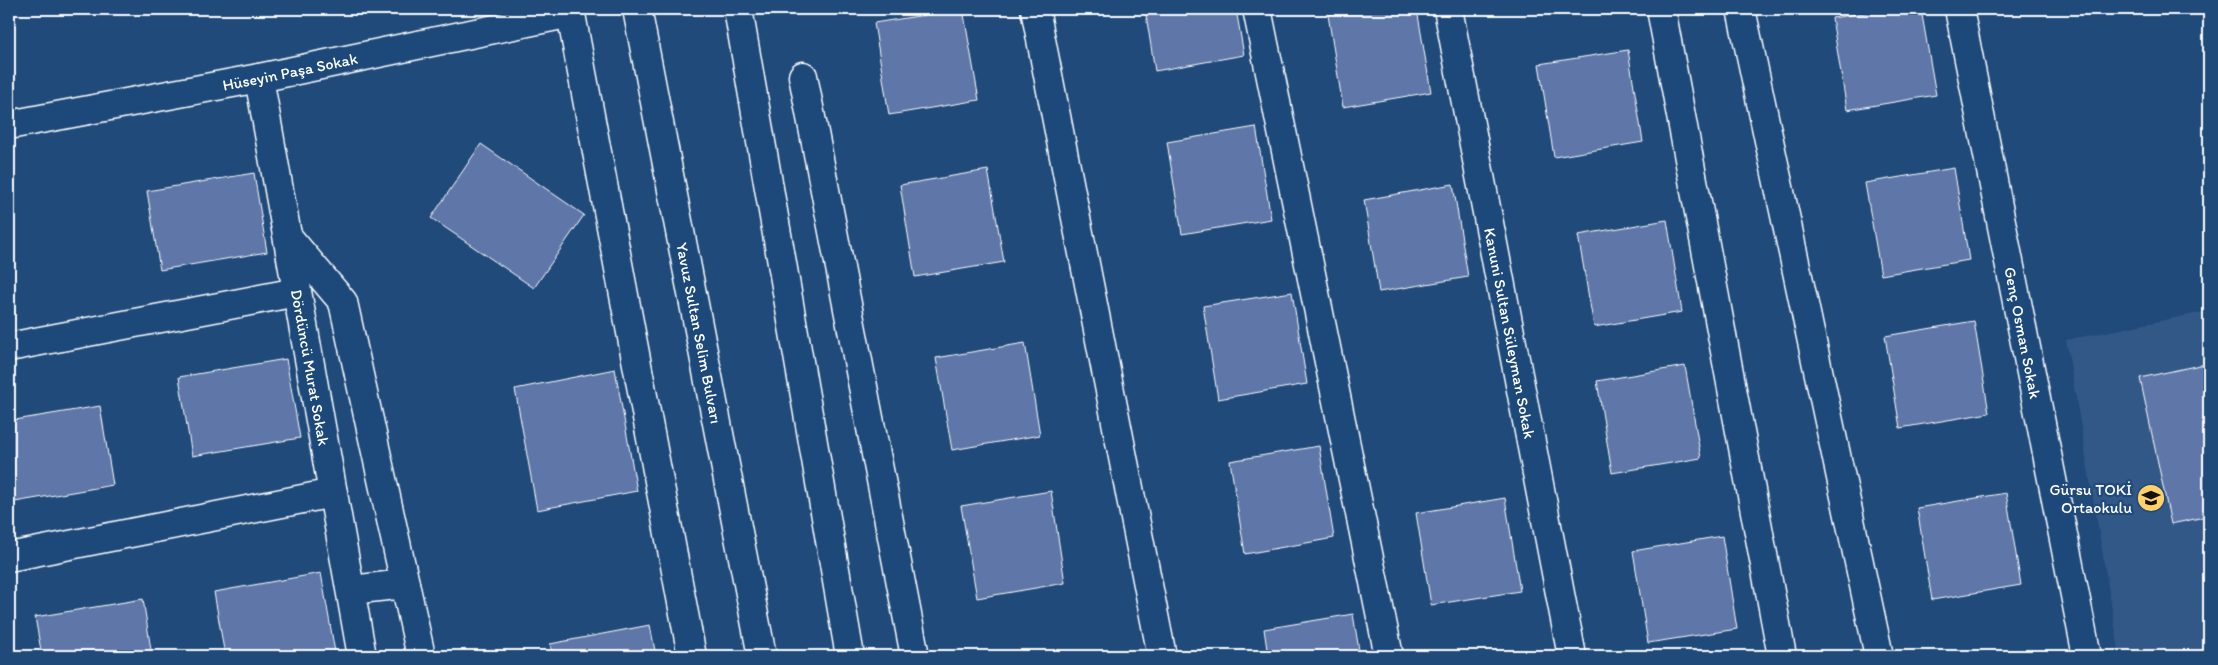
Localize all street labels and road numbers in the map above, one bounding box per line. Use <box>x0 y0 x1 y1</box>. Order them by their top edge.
street label: Hüseyin Paşa Sokak <box>221 48 359 94</box>
street label: Kanuni Sultan Süleyman Sokak <box>1481 226 1540 440</box>
street label: Yavuz Sultan Selim Bulvarı <box>673 241 726 425</box>
street label: Genç Osman Sokak <box>2001 265 2046 401</box>
street label: Dördüncü Murat Sokak <box>287 288 334 447</box>

